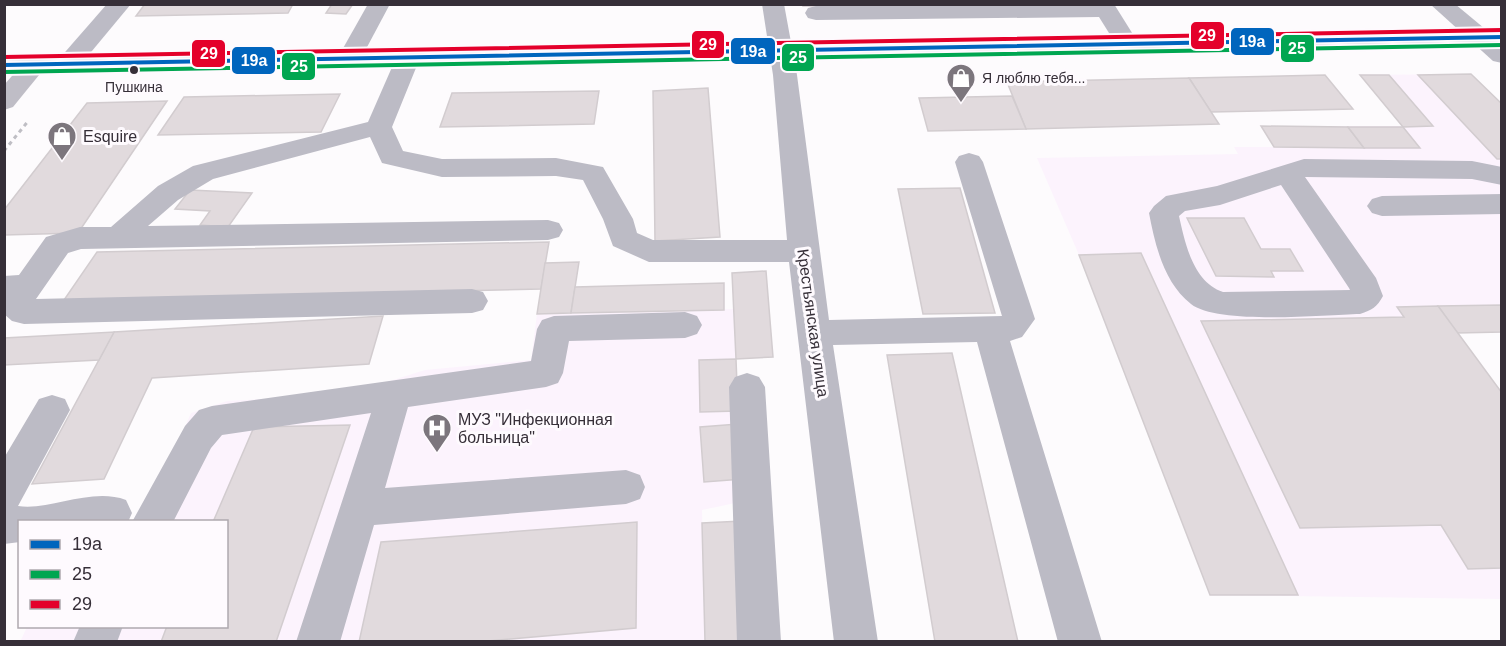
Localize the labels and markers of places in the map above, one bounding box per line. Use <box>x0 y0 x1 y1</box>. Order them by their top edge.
shop icon: Я люблю тебя... <box>945 62 977 104</box>
marker: Пушкина <box>128 64 140 76</box>
place label: Я люблю тебя... <box>982 70 1085 86</box>
place label: Пушкина <box>105 79 163 95</box>
shop icon: Esquire <box>46 120 78 162</box>
place label: Esquire <box>83 128 137 145</box>
place label: МУЗ "Инфекционная больница" <box>458 411 613 446</box>
hospital icon: МУЗ "Инфекционная больница" <box>421 412 453 454</box>

